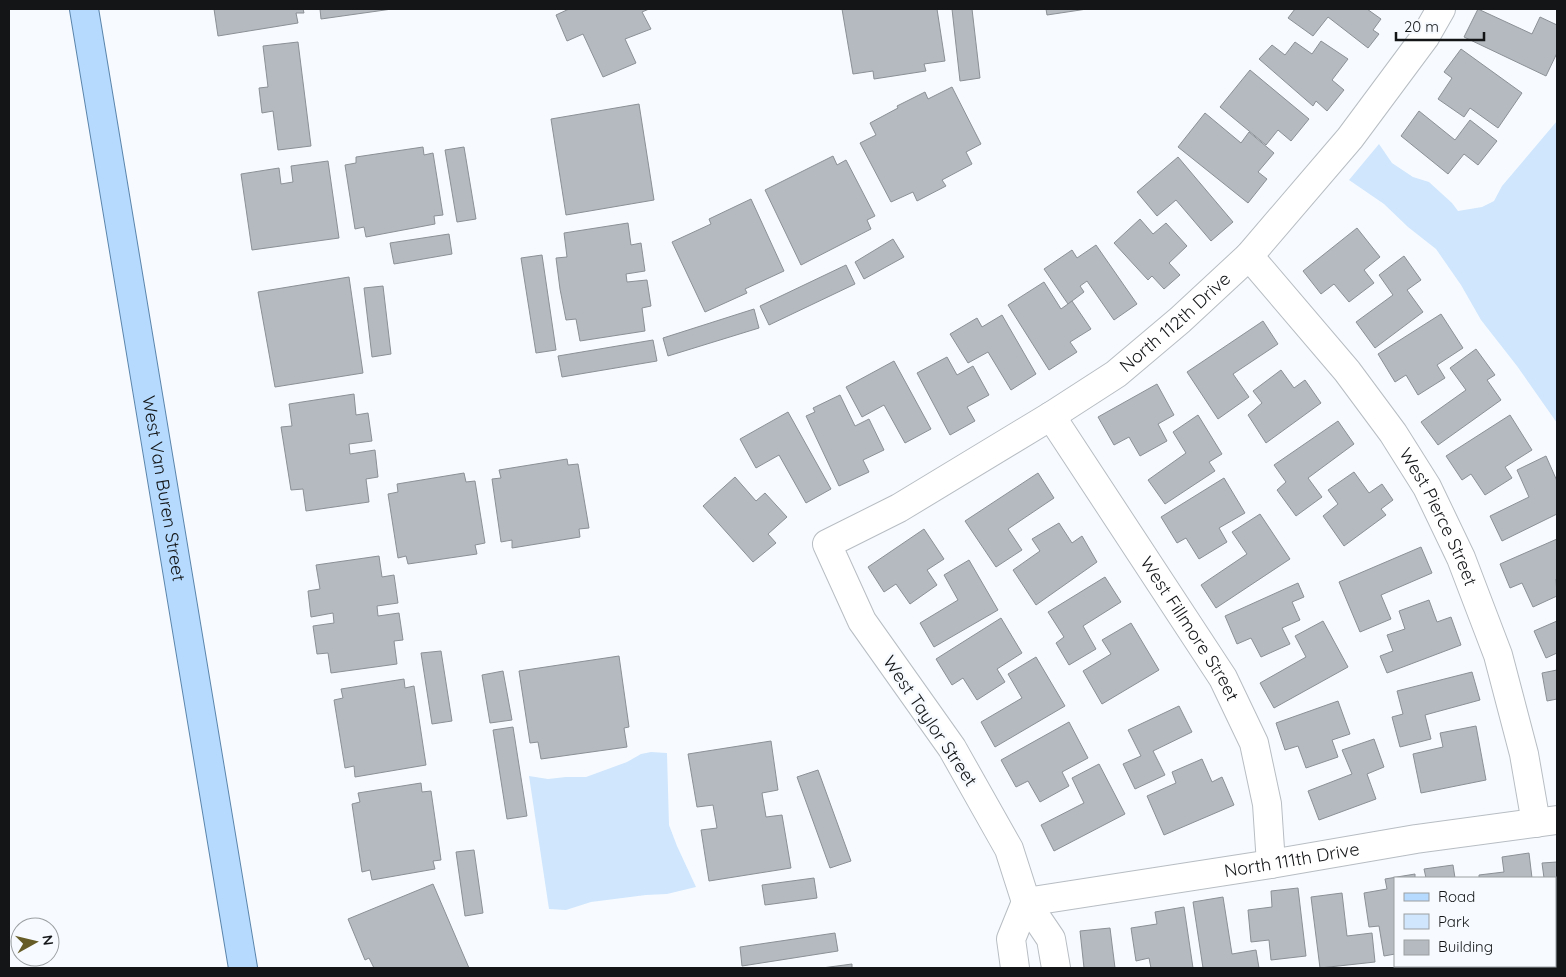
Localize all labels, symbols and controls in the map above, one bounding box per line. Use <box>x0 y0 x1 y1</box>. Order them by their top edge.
scale bar <box>1396 10 1484 42</box>
text: 20 m <box>1404 17 1439 36</box>
street label: North 112th Drive <box>1115 267 1235 377</box>
street label: West Van Buren Street <box>137 394 191 583</box>
street label: West Pierce Street <box>1394 443 1483 589</box>
street label: West Fillmore Street <box>1135 552 1244 705</box>
street label: West Taylor Street <box>878 651 983 791</box>
street label: North 111th Drive <box>1222 837 1361 882</box>
legend <box>1394 877 1556 967</box>
text: Road <box>1438 887 1475 906</box>
text: Park <box>1438 912 1470 931</box>
north arrow <box>10 917 60 967</box>
text: N <box>38 934 58 947</box>
text: Building <box>1438 937 1493 956</box>

